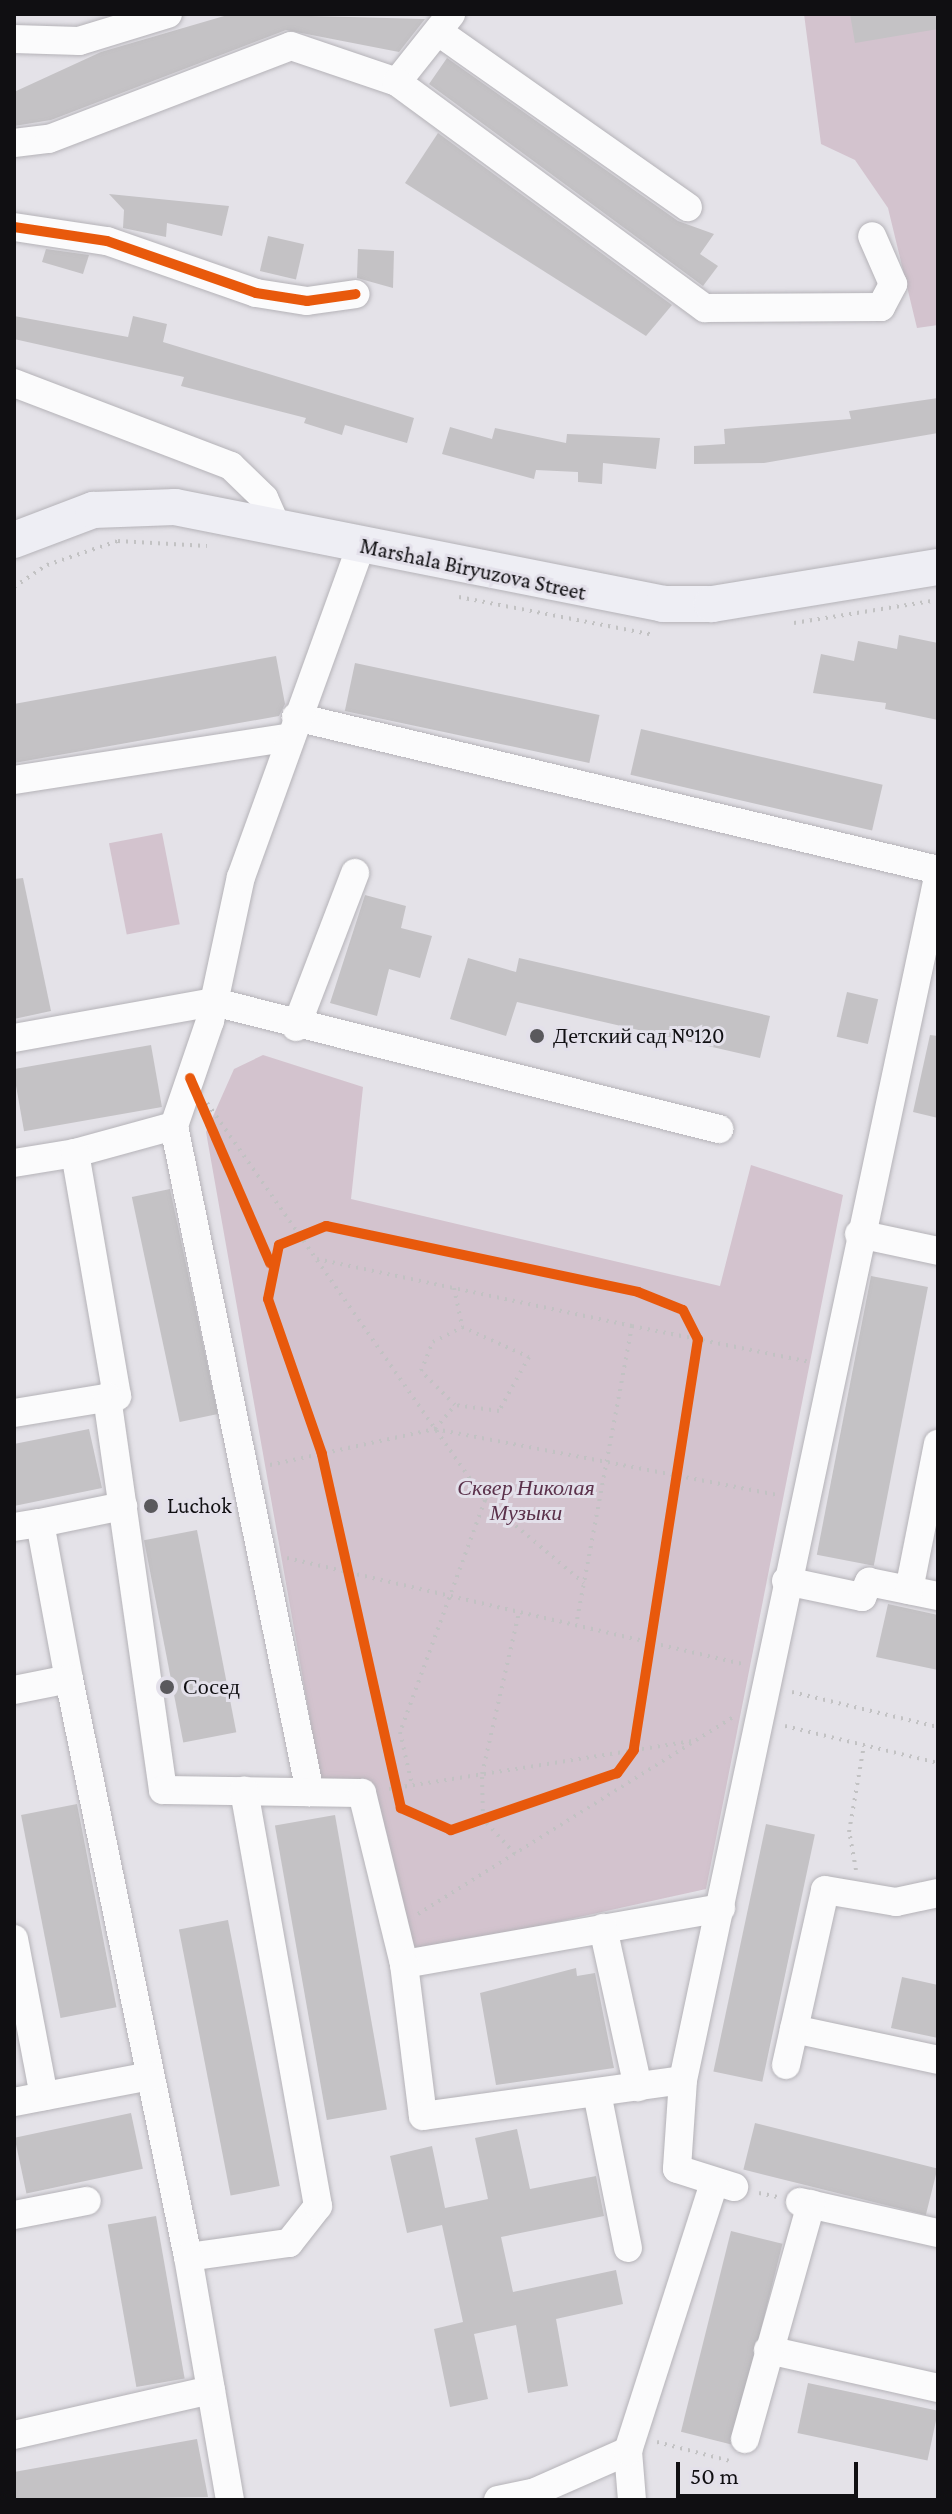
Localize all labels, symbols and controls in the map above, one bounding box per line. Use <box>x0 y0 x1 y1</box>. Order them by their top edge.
street label: Marshala Biryuzova Street <box>358 532 588 606</box>
place label: Детский сад №120 <box>553 1023 724 1049</box>
marker: Детский сад №120 <box>528 1027 546 1045</box>
park label: Сквер Николая Музыки <box>457 1474 595 1526</box>
place label: Luchok <box>167 1493 232 1519</box>
marker: Luchok <box>142 1497 160 1515</box>
place label: Сосед <box>183 1674 240 1700</box>
marker: Сосед <box>158 1678 176 1696</box>
scale bar <box>680 2446 862 2496</box>
text: 50 m <box>690 2462 739 2489</box>

